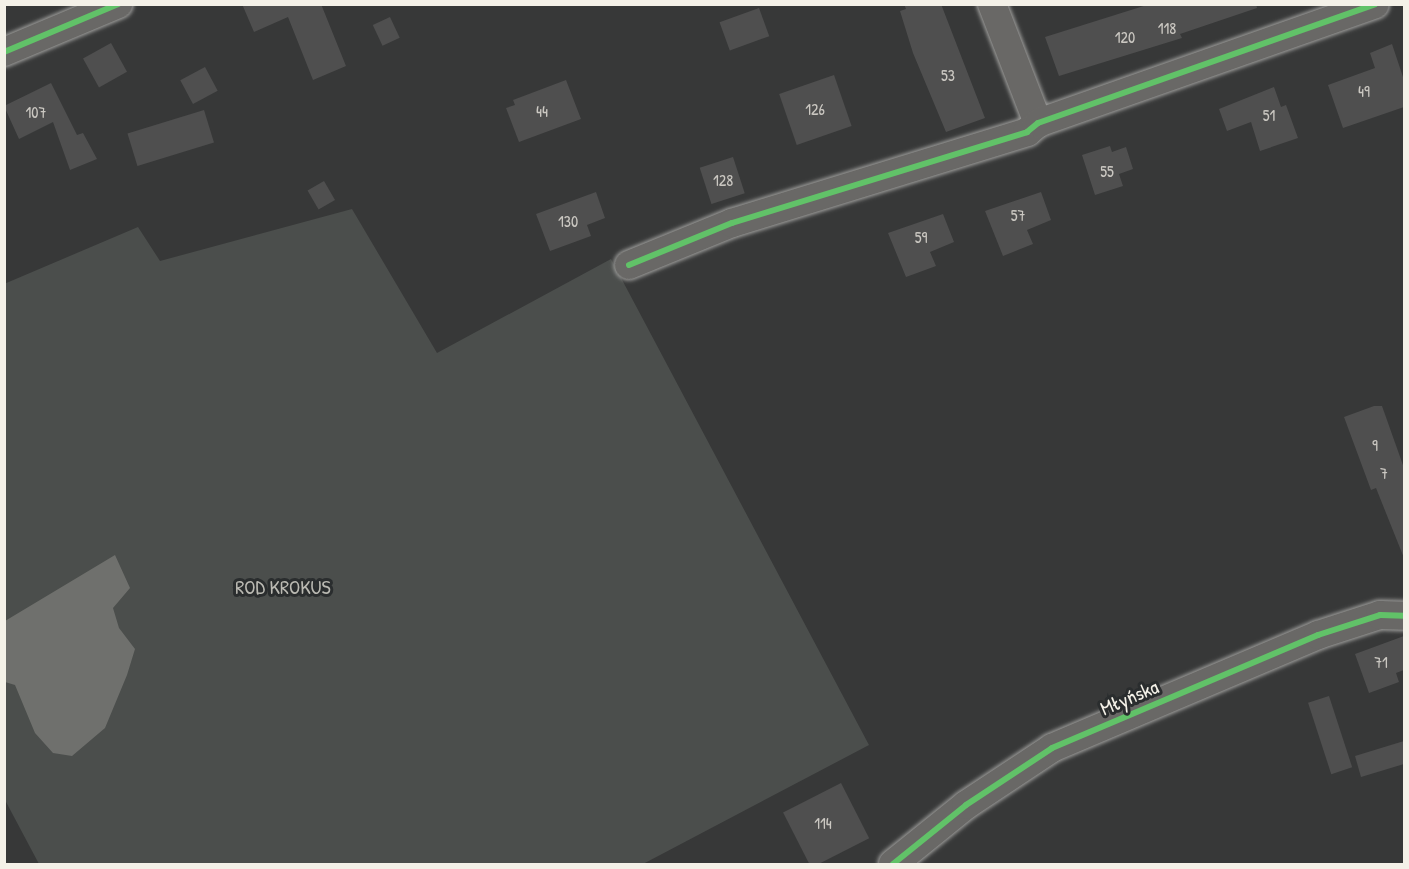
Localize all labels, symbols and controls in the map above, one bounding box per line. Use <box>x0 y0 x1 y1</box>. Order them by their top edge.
house number: 118 <box>1158 18 1176 38</box>
house number: 120 <box>1115 27 1135 47</box>
house number: 53 <box>941 65 955 85</box>
house number: 49 <box>1358 81 1370 101</box>
house number: 126 <box>805 99 825 119</box>
house number: 44 <box>536 101 548 121</box>
house number: 107 <box>26 102 46 122</box>
house number: 51 <box>1263 105 1275 125</box>
house number: 55 <box>1100 161 1114 181</box>
house number: 128 <box>713 170 733 190</box>
house number: 57 <box>1011 205 1025 225</box>
house number: 130 <box>558 211 578 231</box>
house number: 59 <box>915 227 927 247</box>
house number: 9 <box>1372 435 1378 455</box>
house number: 7 <box>1380 463 1388 483</box>
park label: ROD KROKUS <box>235 574 331 598</box>
house number: 71 <box>1374 652 1388 672</box>
street label: Młyńska <box>1096 674 1162 720</box>
house number: 114 <box>814 813 832 833</box>

